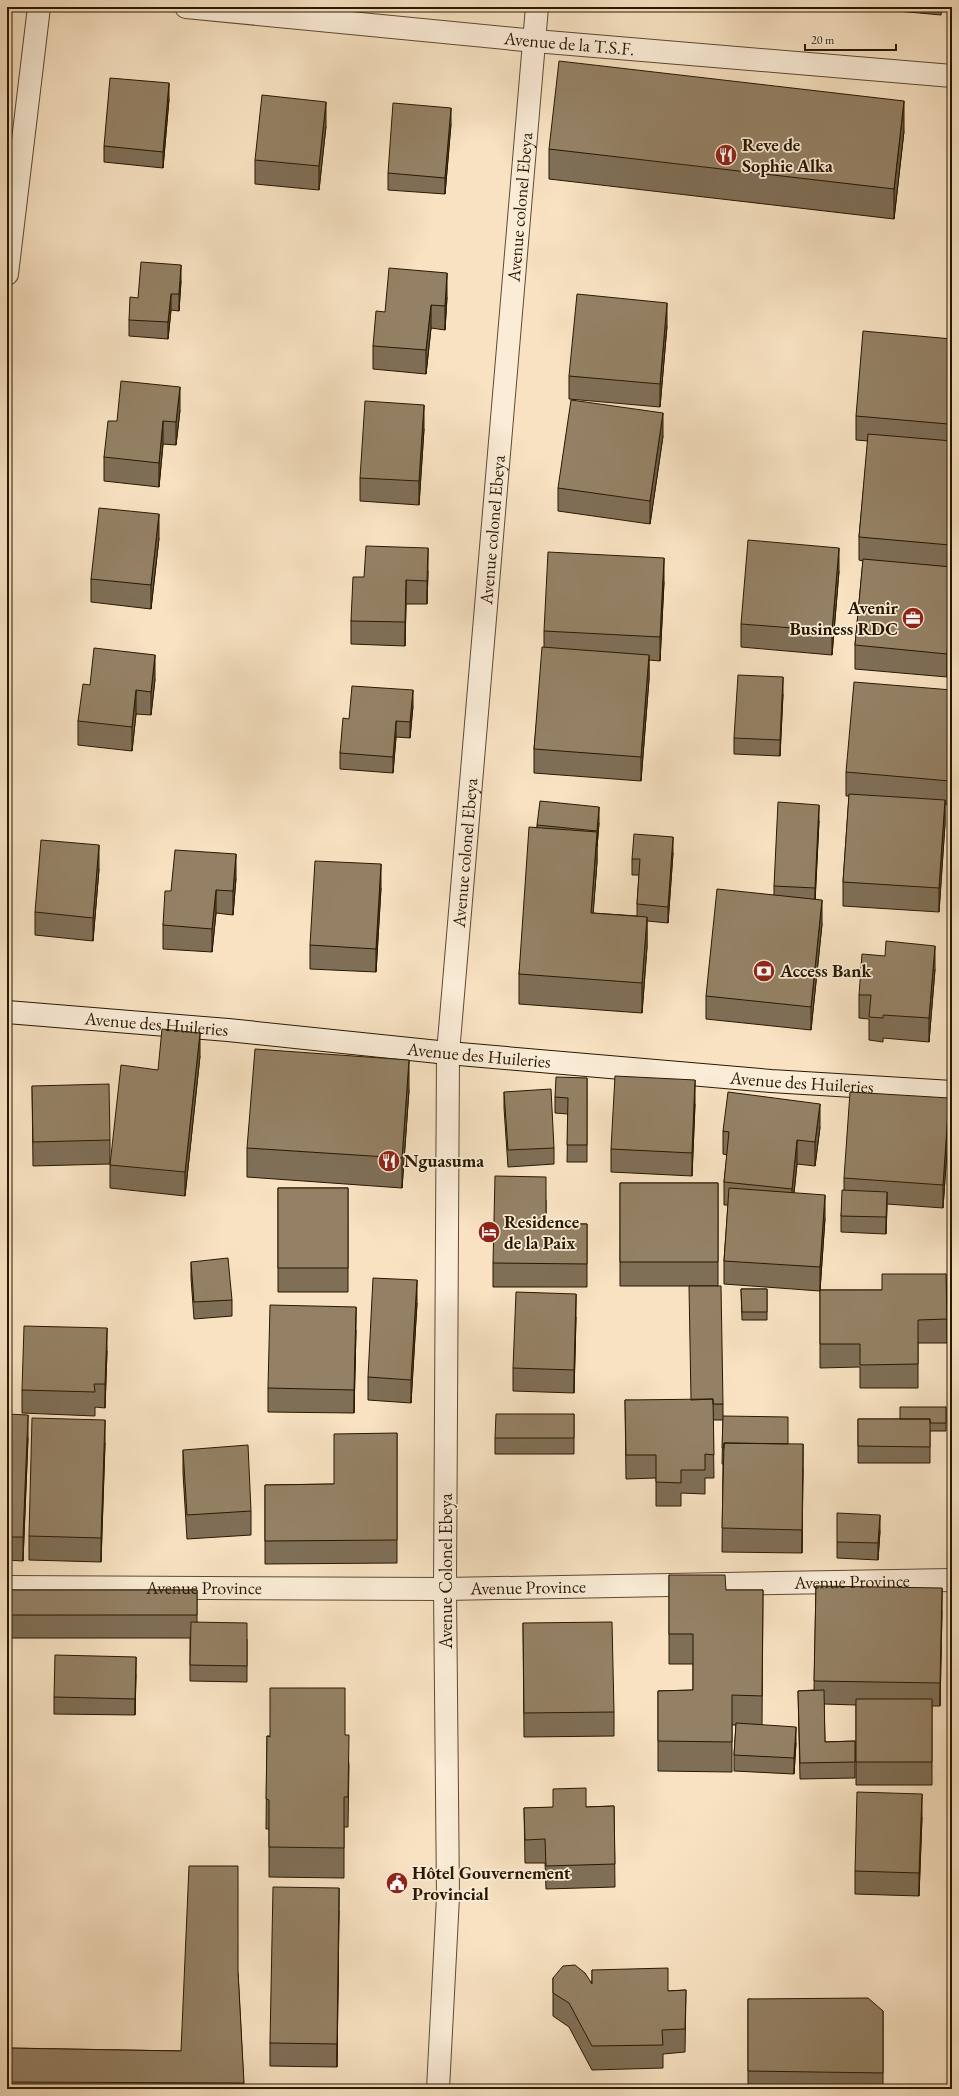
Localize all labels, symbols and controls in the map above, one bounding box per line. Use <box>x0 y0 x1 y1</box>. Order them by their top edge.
street label: Avenue de la T.S.F. <box>502 26 635 60</box>
scale bar <box>805 26 896 52</box>
text: 20 m <box>811 32 835 48</box>
street label: Avenue colonel Ebeya <box>502 131 537 284</box>
place label: Reve de Sophie Alka <box>742 133 833 177</box>
restaurant icon: Reve de Sophie Alka <box>713 142 739 168</box>
street label: Avenue colonel Ebeya <box>474 453 510 607</box>
place label: Avenir Business RDC <box>790 596 899 640</box>
office icon: Avenir Business RDC <box>900 605 926 631</box>
street label: Avenue colonel Ebeya <box>447 776 482 929</box>
bank icon: Access Bank <box>751 958 777 984</box>
place label: Access Bank <box>779 959 872 982</box>
street label: Avenue des Huileries <box>83 1006 229 1041</box>
street label: Avenue des Huileries <box>405 1037 552 1073</box>
street label: Avenue des Huileries <box>728 1065 875 1098</box>
restaurant icon: Nguasuma <box>376 1148 402 1174</box>
place label: Nguasuma <box>404 1149 484 1172</box>
place label: Residence de la Paix <box>504 1210 580 1254</box>
hotel icon: Residence de la Paix <box>476 1219 502 1245</box>
street label: Avenue Colonel Ebeya <box>434 1492 457 1650</box>
street label: Avenue Province <box>793 1569 910 1594</box>
street label: Avenue Province <box>469 1575 586 1600</box>
street label: Avenue Province <box>145 1576 262 1599</box>
place label: Hôtel Gouvernement Provincial <box>412 1861 571 1905</box>
public building icon: Hôtel Gouvernement Provincial <box>384 1870 410 1896</box>

